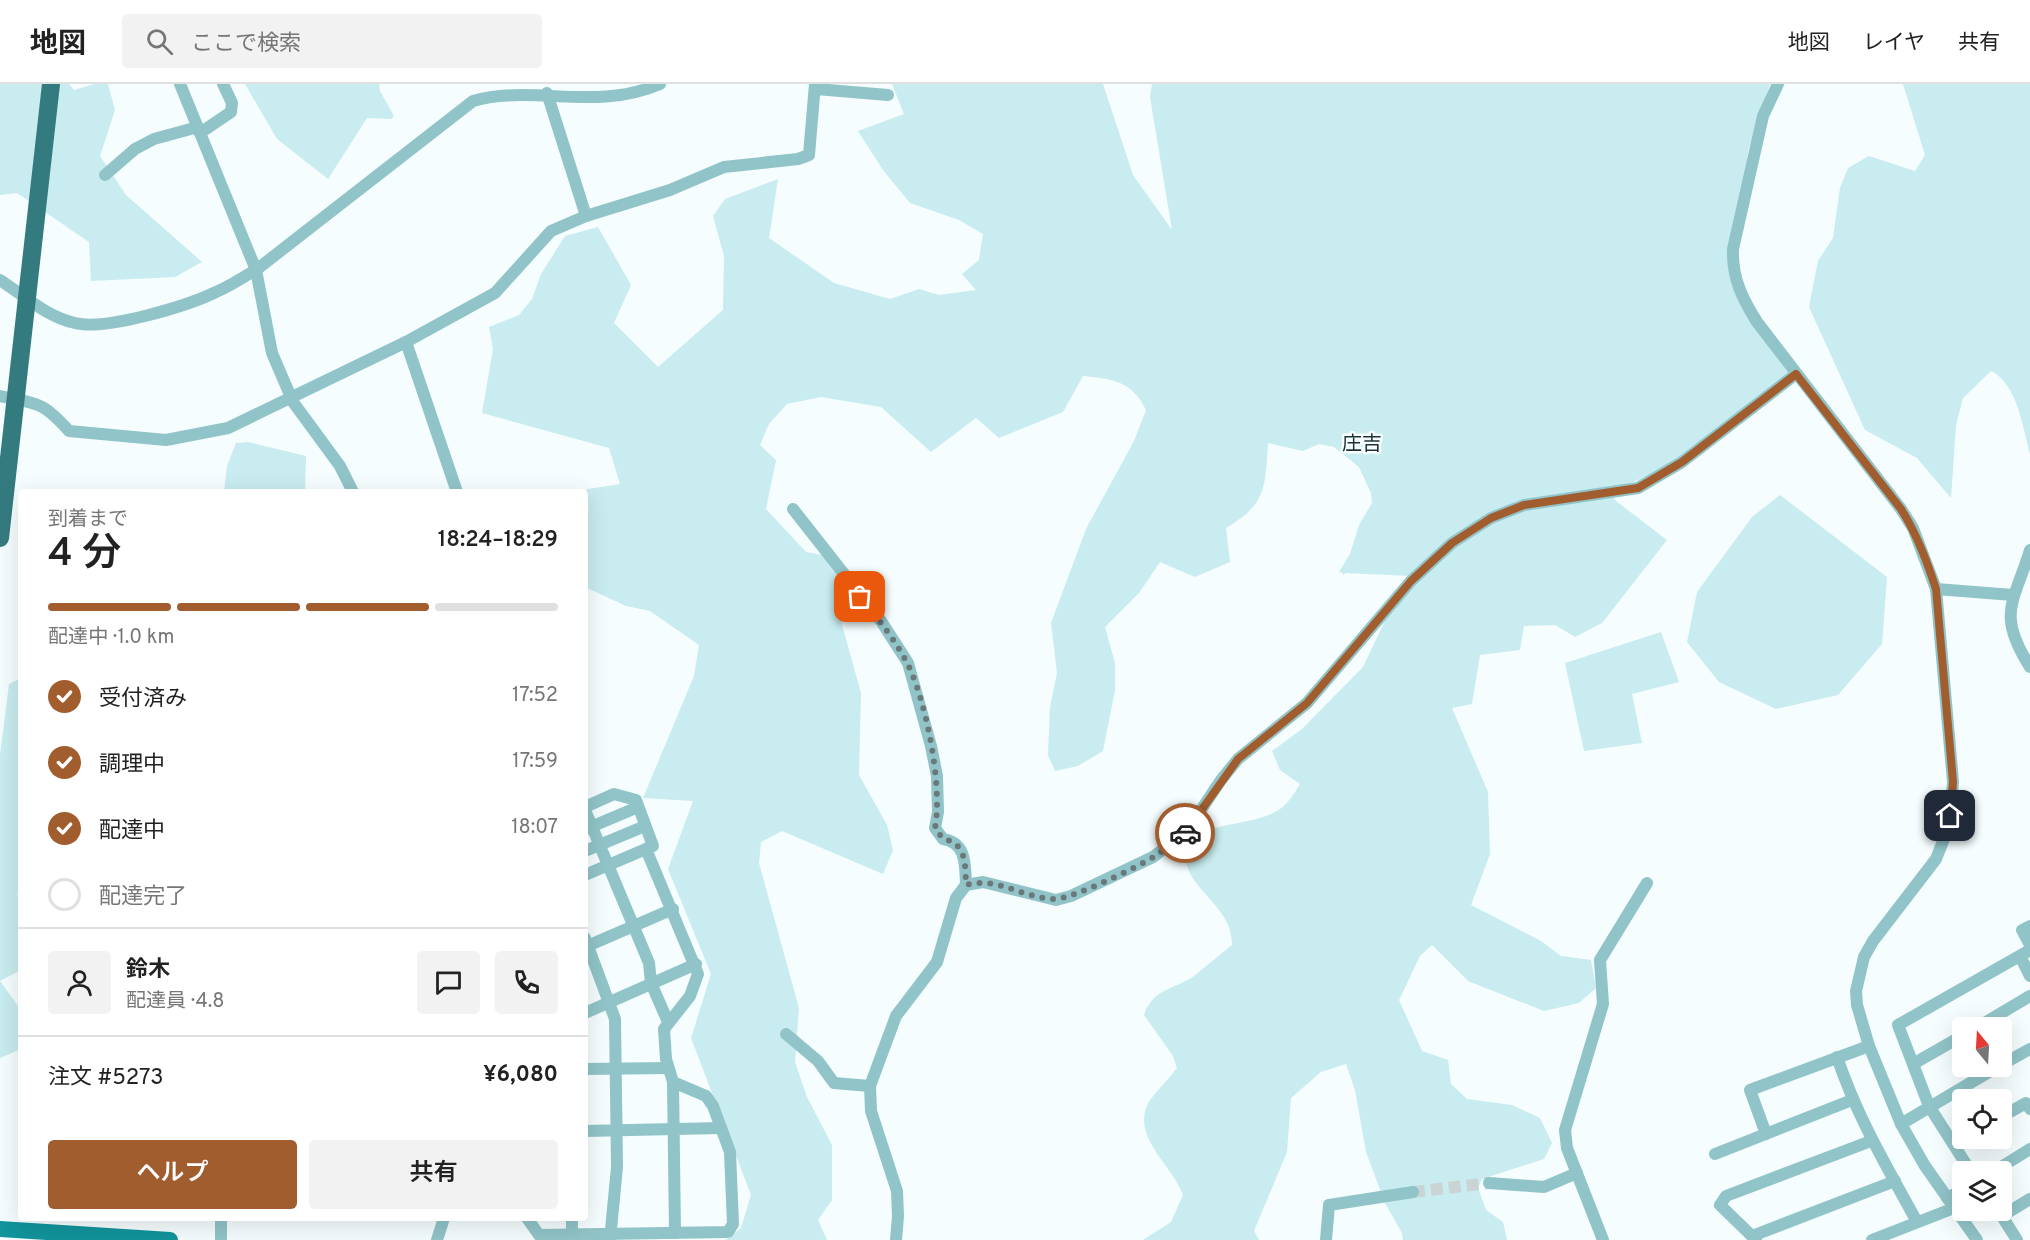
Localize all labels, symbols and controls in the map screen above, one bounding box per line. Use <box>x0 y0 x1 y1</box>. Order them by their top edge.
search box <box>122 14 542 68</box>
icon: search <box>143 25 176 58</box>
text: 地図 <box>30 27 86 63</box>
text: 地図 <box>1788 30 1830 57</box>
text: レイヤ <box>1863 30 1925 57</box>
text: 共有 <box>1958 30 2000 57</box>
text: ここで検索 <box>191 31 301 58</box>
district label: 庄吉 <box>1342 432 1382 458</box>
text: 到着まで <box>48 507 128 533</box>
text: 18:24–18:29 <box>438 527 558 554</box>
text: 4 分 <box>48 531 121 580</box>
pin <box>834 571 885 622</box>
icon: bag <box>843 580 876 613</box>
text: 配達中 · 1.0 km <box>48 625 174 651</box>
icon: check <box>48 680 81 713</box>
text: 17:52 <box>512 683 558 709</box>
text: 受付済み <box>99 686 187 713</box>
icon: check <box>48 746 81 779</box>
text: 17:59 <box>512 749 558 775</box>
text: 調理中 <box>99 752 165 779</box>
pin <box>1924 790 1975 841</box>
icon: home <box>1933 799 1966 832</box>
courier <box>1155 803 1215 863</box>
icon: check <box>48 812 81 845</box>
text: 18:07 <box>511 815 558 841</box>
icon: car <box>1169 817 1202 850</box>
text: 配達中 <box>99 818 165 845</box>
text: 配達完了 <box>99 884 187 911</box>
button: person <box>48 951 111 1014</box>
button: chat <box>417 951 480 1014</box>
button: phone <box>495 951 558 1014</box>
text: 鈴木 <box>126 957 170 984</box>
text: 配達員 · 4.8 <box>126 989 225 1015</box>
north arrow <box>1952 1017 2012 1077</box>
map controls <box>1952 1017 2012 1221</box>
text: ¥6,080 <box>483 1062 558 1089</box>
text: 注文 #5273 <box>48 1065 163 1092</box>
button: locate <box>1952 1089 2012 1149</box>
button: ヘルプ <box>48 1140 297 1209</box>
button: 共有 <box>309 1140 558 1209</box>
button: layers <box>1952 1161 2012 1221</box>

